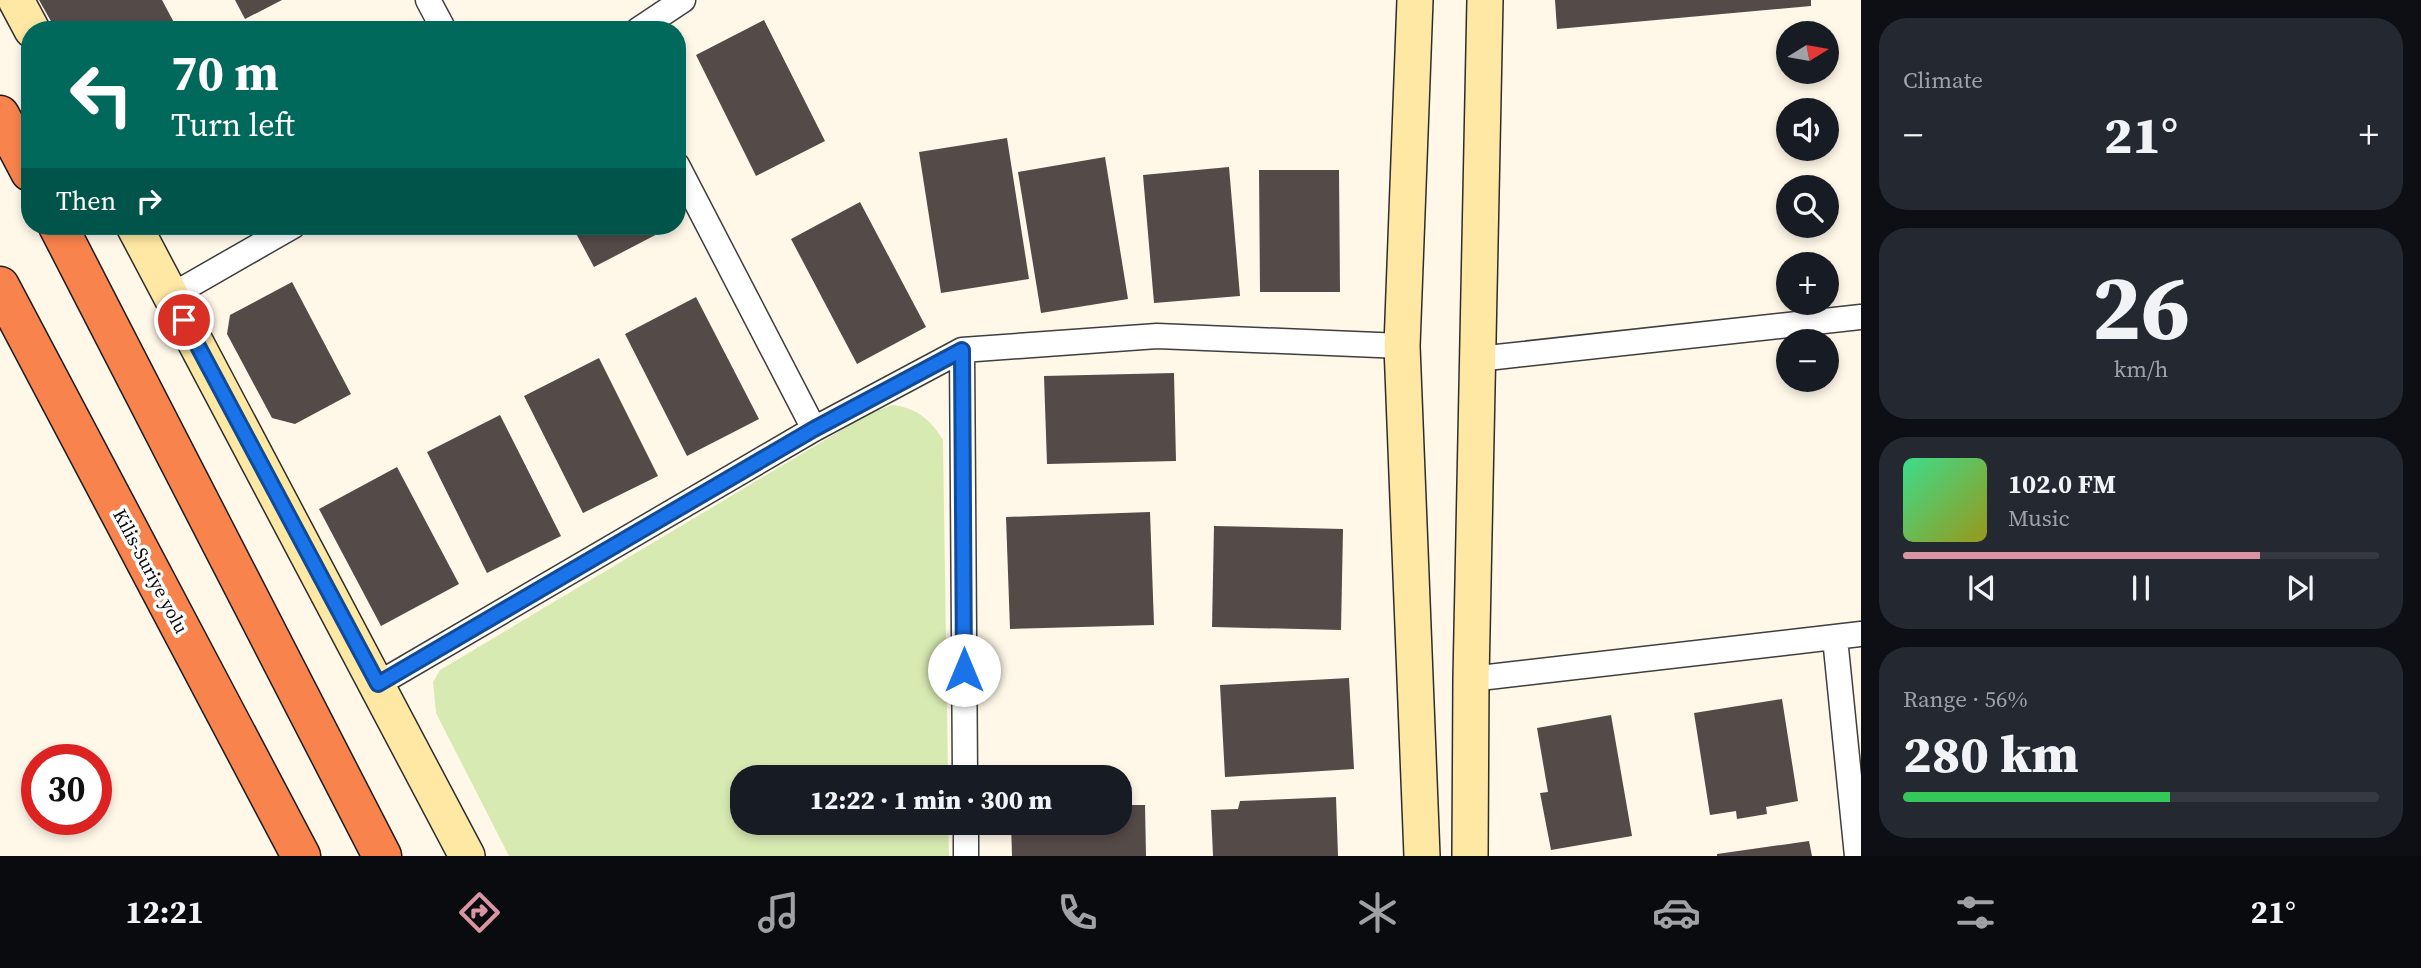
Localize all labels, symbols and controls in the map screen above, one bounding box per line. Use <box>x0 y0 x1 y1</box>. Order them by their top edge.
north arrow <box>1776 21 1839 84</box>
map controls <box>1776 21 1839 392</box>
text: 70 m <box>171 39 279 106</box>
icon: left <box>56 49 147 140</box>
text: Climate <box>1903 64 1983 96</box>
button: sound <box>1776 98 1839 161</box>
text: 21° <box>2104 99 2178 170</box>
text: Turn left <box>171 103 295 147</box>
text: − <box>1903 109 1923 161</box>
text: + <box>2359 109 2379 161</box>
button: search <box>1776 175 1839 238</box>
icon: right <box>130 182 168 220</box>
text: Then <box>56 183 116 219</box>
text: 26 <box>2092 245 2190 369</box>
button: + <box>1776 252 1839 315</box>
pin <box>154 290 214 350</box>
icon: arrive <box>165 301 203 339</box>
button: − <box>1776 329 1839 392</box>
text: km/h <box>2114 353 2168 385</box>
text: 102.0 FM <box>2008 466 2116 502</box>
text: Music <box>2008 502 2070 534</box>
street label: Kilis-Suriye yolu <box>107 504 195 638</box>
icon: previous <box>1963 569 2001 607</box>
icon: pause <box>2122 569 2160 607</box>
icon: next <box>2281 569 2319 607</box>
position arrow <box>927 633 1001 707</box>
text: Range · 56% <box>1903 683 2028 715</box>
text: 280 km <box>1903 718 2079 789</box>
speed limit sign: 30 <box>21 744 112 835</box>
text: 12:22 · 1 min · 300 m <box>810 782 1052 818</box>
icon: directions <box>455 888 504 937</box>
icon: music <box>754 888 803 937</box>
icon: phone <box>1053 888 1102 937</box>
icon: climate <box>1353 888 1402 937</box>
icon: car <box>1652 888 1701 937</box>
icon: filters <box>1951 888 2000 937</box>
text: 12:21 <box>125 890 204 934</box>
text: 21° <box>2251 890 2296 934</box>

